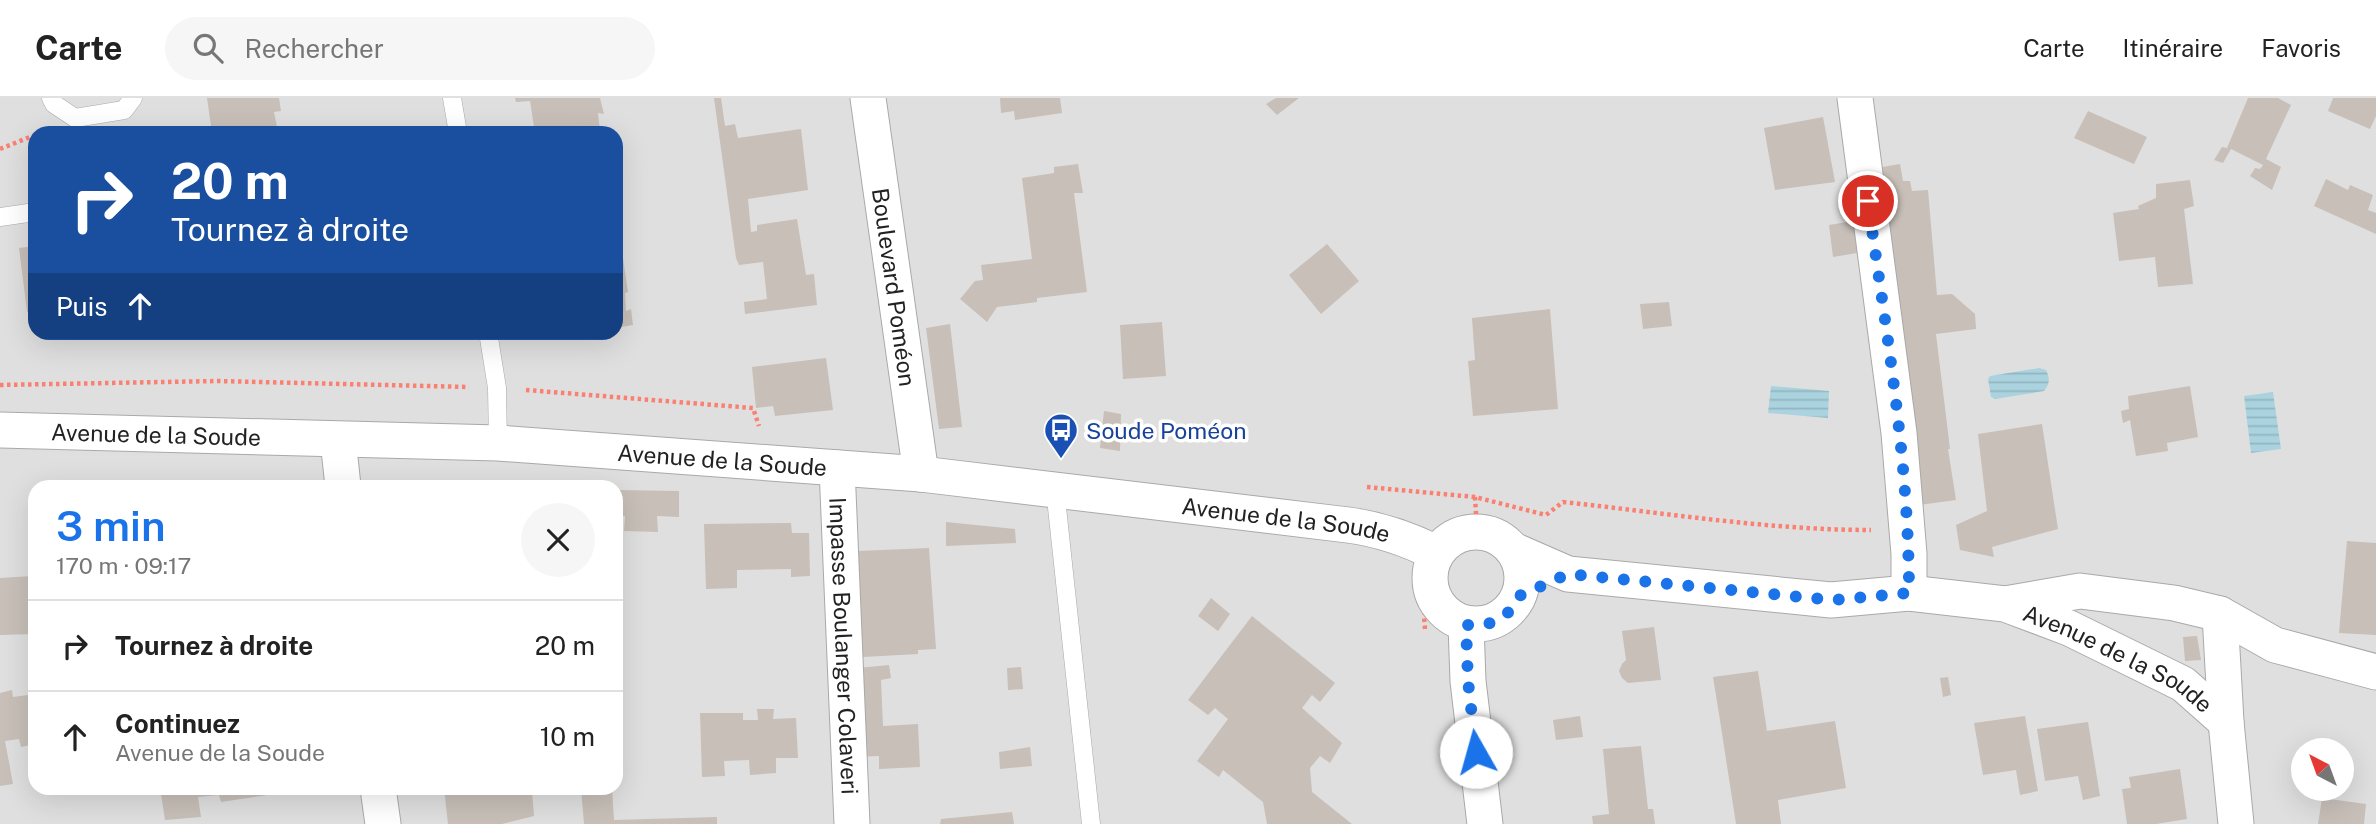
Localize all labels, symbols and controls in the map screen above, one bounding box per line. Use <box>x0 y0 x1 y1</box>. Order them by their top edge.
search box <box>165 17 655 80</box>
text: Carte <box>35 29 123 67</box>
icon: search <box>189 29 227 67</box>
text: Rechercher <box>245 33 384 64</box>
text: Carte <box>2023 34 2085 62</box>
text: Itinéraire <box>2123 34 2223 62</box>
text: Favoris <box>2261 34 2341 62</box>
text: 20 m <box>171 152 289 210</box>
icon: right <box>56 154 147 245</box>
pin <box>1838 171 1898 231</box>
icon: arrive <box>1849 182 1887 220</box>
street label: Boulevard Poméon <box>867 186 922 388</box>
text: Tournez à droite <box>171 211 409 248</box>
icon: ahead <box>121 287 159 325</box>
text: Puis <box>56 291 107 322</box>
bus stop icon: Soude Poméon <box>1042 411 1080 460</box>
place label: Soude Poméon <box>1086 417 1247 444</box>
street label: Avenue de la Soude <box>51 418 261 450</box>
street label: Avenue de la Soude <box>616 438 828 481</box>
street label: Avenue de la Soude <box>1180 492 1393 547</box>
street label: Impasse Boulanger Colaveri <box>825 496 864 795</box>
text: 3 min <box>56 501 166 550</box>
button: close <box>521 503 595 577</box>
text: 170 m · 09:17 <box>56 552 191 579</box>
street label: Avenue de la Soude <box>2020 599 2219 718</box>
icon: right <box>56 627 94 665</box>
text: Tournez à droite <box>115 630 313 661</box>
text: 20 m <box>535 630 595 661</box>
text: Continuez <box>115 708 240 739</box>
position arrow <box>1439 715 1513 789</box>
icon: ahead <box>56 718 94 756</box>
text: 10 m <box>540 721 595 752</box>
north arrow <box>2291 738 2354 802</box>
map controls <box>2291 738 2354 801</box>
text: Avenue de la Soude <box>115 739 325 766</box>

